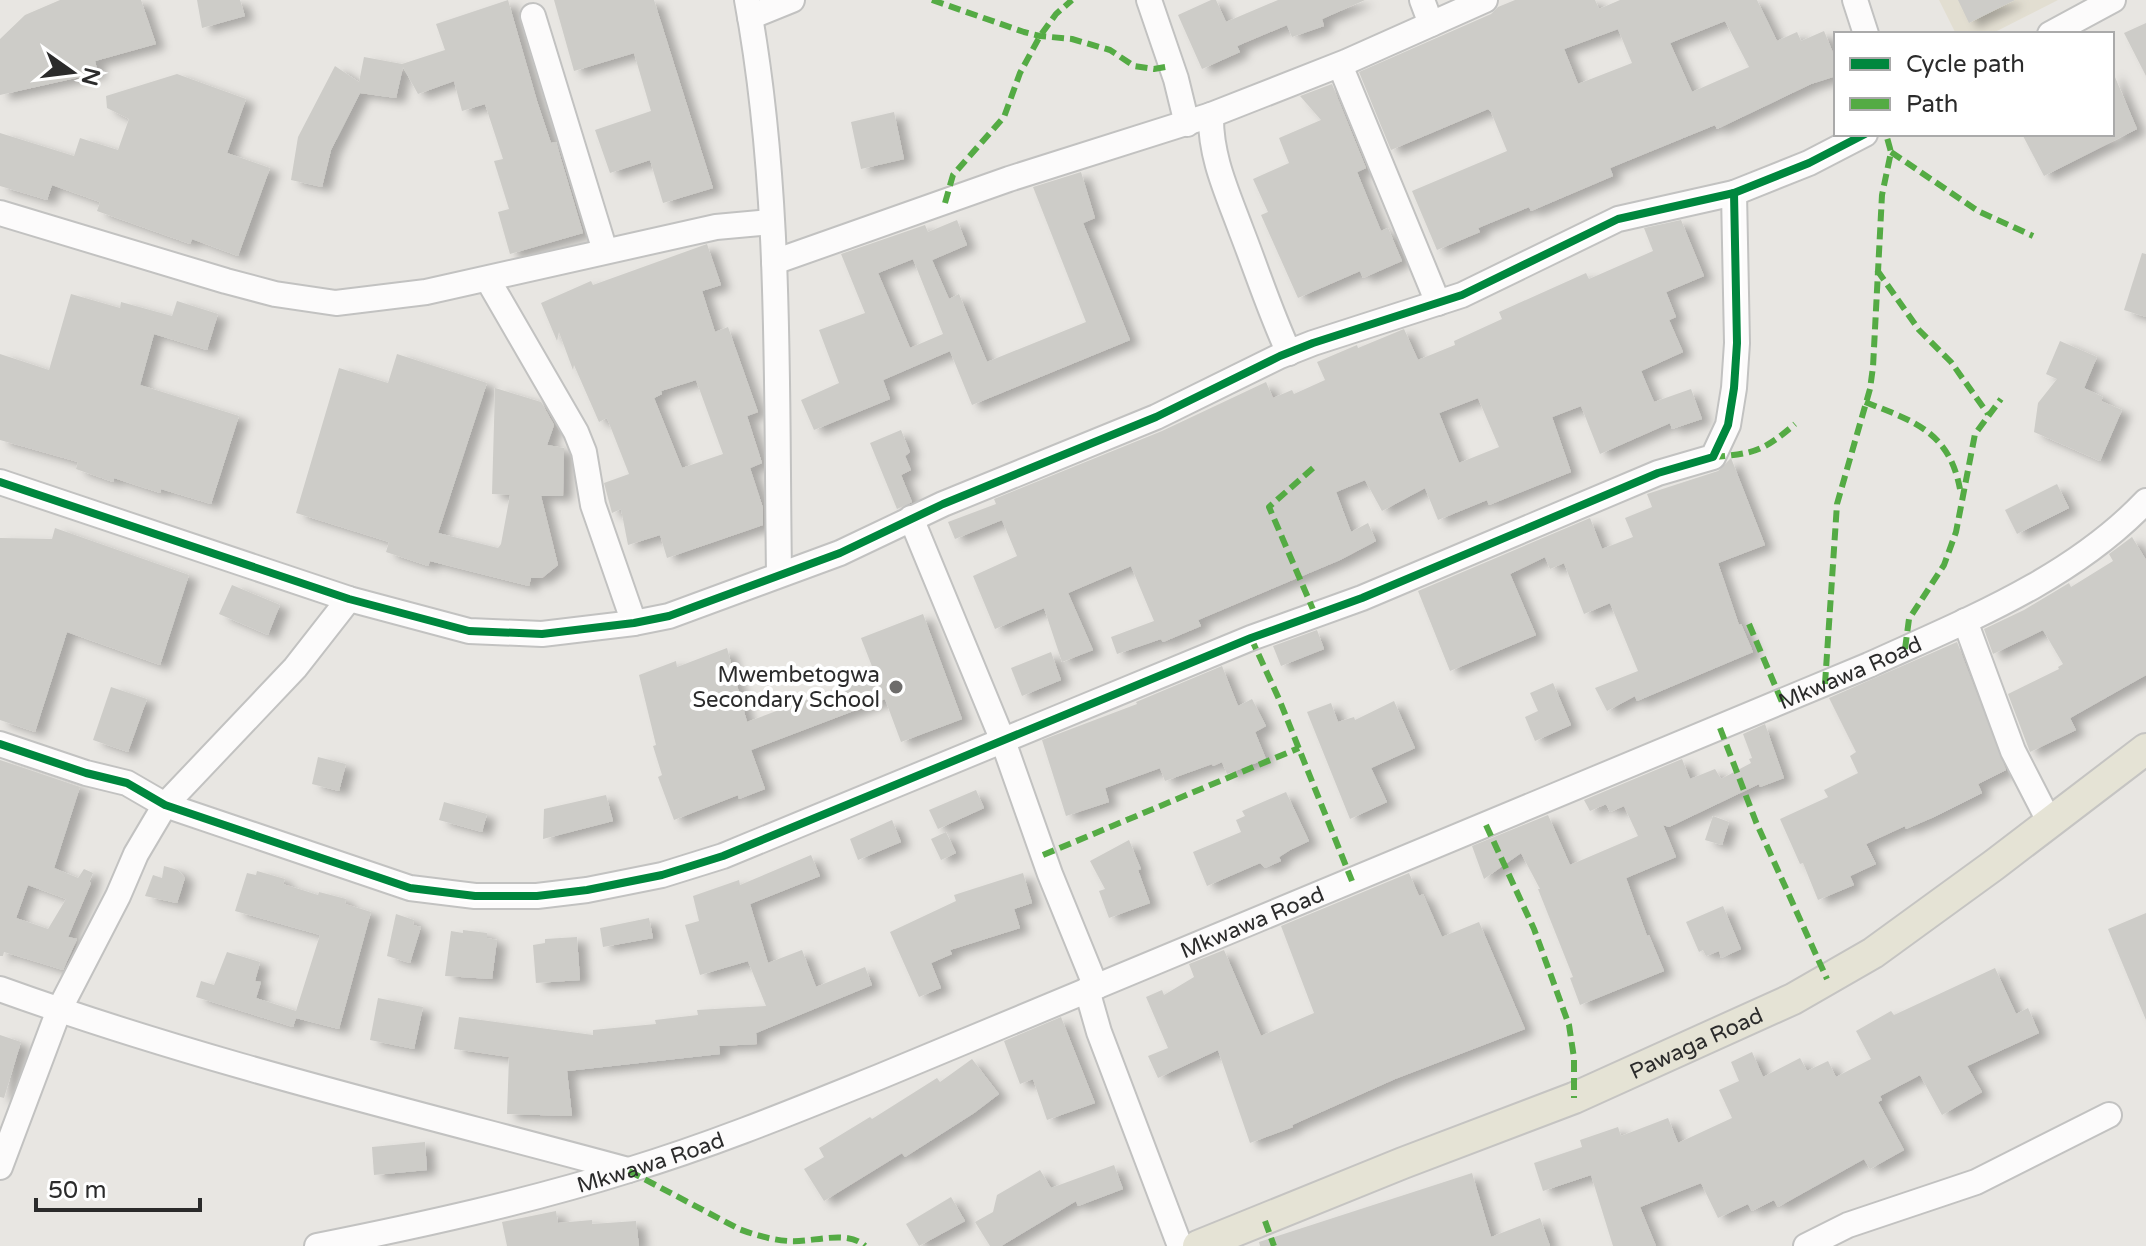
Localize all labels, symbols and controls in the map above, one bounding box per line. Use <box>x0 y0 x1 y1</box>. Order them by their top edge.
north arrow <box>32 32 112 112</box>
legend <box>1834 32 2114 136</box>
text: Cycle path <box>1906 50 2025 79</box>
text: N <box>76 65 105 88</box>
text: Path <box>1906 90 1959 119</box>
street label: Mkwawa Road <box>1775 631 1926 715</box>
place label: Mwembetogwa Secondary School <box>692 662 880 713</box>
marker: Mwembetogwa Secondary School <box>887 678 905 696</box>
street label: Mkwawa Road <box>1177 881 1328 964</box>
street label: Pawaga Road <box>1626 1002 1767 1085</box>
street label: Mkwawa Road <box>574 1127 728 1199</box>
scale bar <box>36 1162 200 1212</box>
text: 50 m <box>48 1176 106 1205</box>

